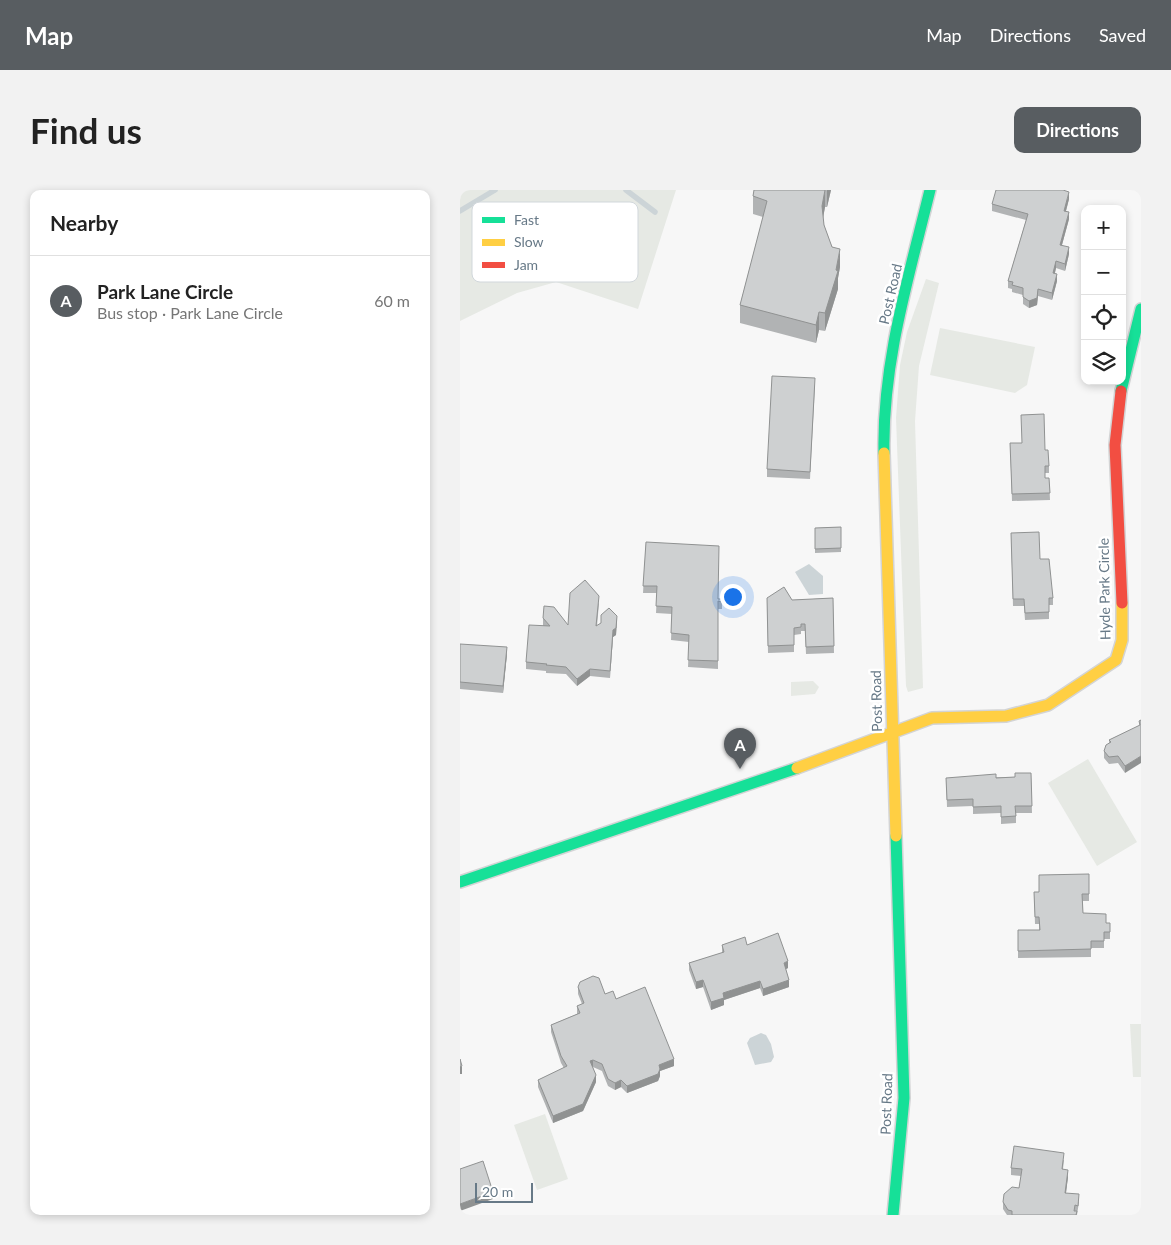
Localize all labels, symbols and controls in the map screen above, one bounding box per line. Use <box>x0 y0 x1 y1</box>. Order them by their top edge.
text: Map <box>25 21 73 50</box>
text: Map <box>926 24 962 46</box>
text: Directions <box>990 24 1071 46</box>
text: Saved <box>1099 24 1146 46</box>
button: Directions <box>1014 107 1141 153</box>
text: Find us <box>30 109 142 151</box>
legend <box>472 202 638 282</box>
map controls <box>1081 205 1126 385</box>
button: + <box>1081 205 1126 250</box>
text: Nearby <box>50 210 118 235</box>
text: Fast <box>514 211 539 228</box>
text: Slow <box>514 233 544 250</box>
button: − <box>1081 250 1126 295</box>
text: Jam <box>514 256 538 273</box>
street label: Post Road <box>875 262 905 326</box>
text: Park Lane Circle <box>97 280 233 303</box>
text: A <box>60 291 72 310</box>
text: 60 m <box>374 291 410 310</box>
button: locate <box>1081 295 1126 340</box>
text: Bus stop · Park Lane Circle <box>97 303 283 322</box>
button: layers <box>1081 340 1126 385</box>
street label: Hyde Park Circle <box>1095 538 1113 640</box>
your location <box>720 584 746 610</box>
street label: Post Road <box>867 670 885 732</box>
pin: A <box>724 728 756 769</box>
street label: Post Road <box>876 1073 896 1135</box>
scale bar <box>475 1180 532 1203</box>
text: 20 m <box>482 1183 513 1200</box>

